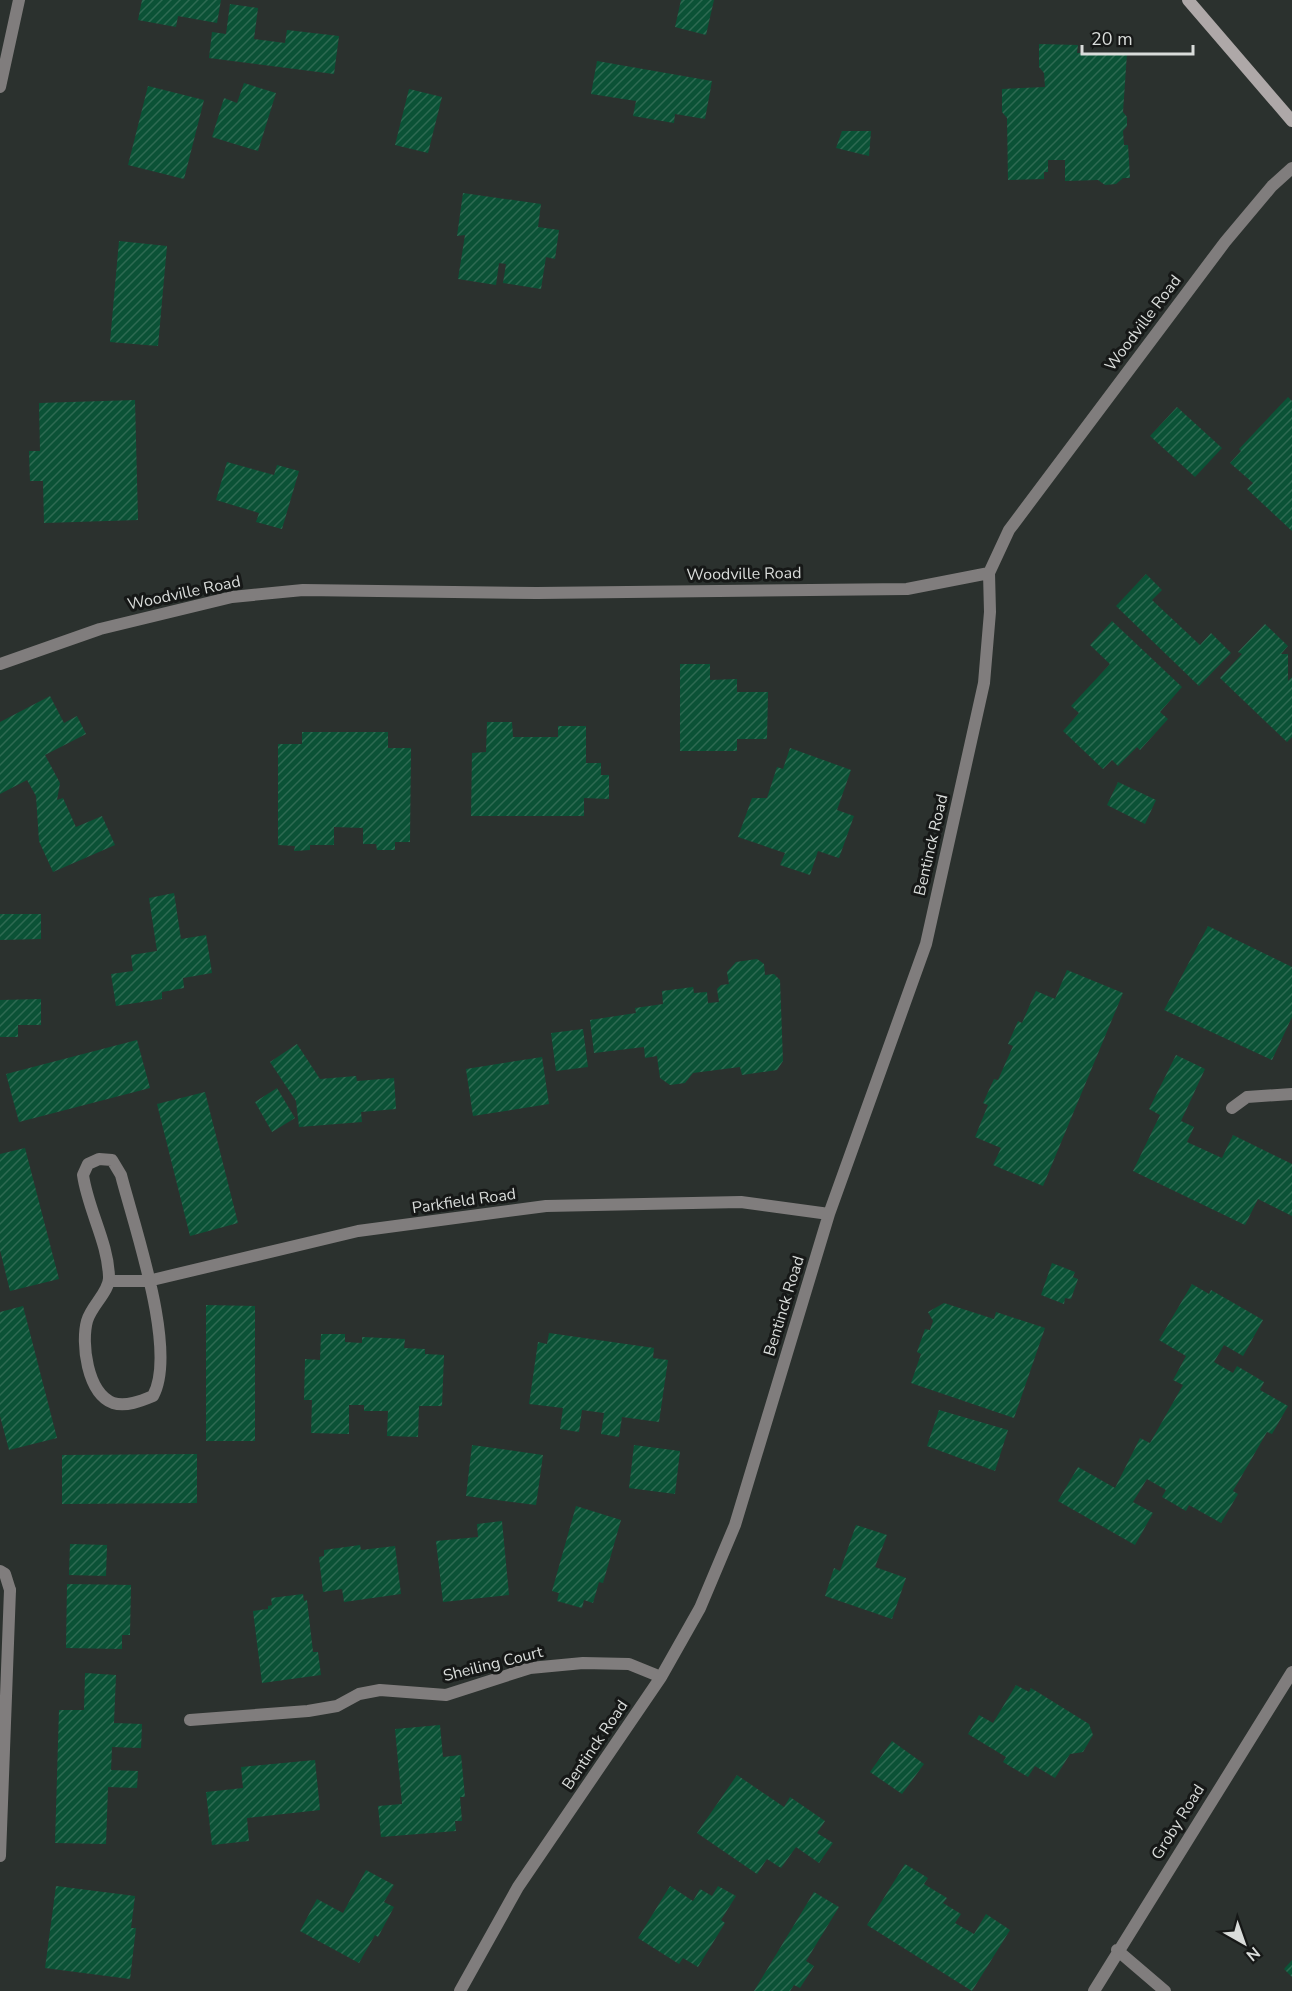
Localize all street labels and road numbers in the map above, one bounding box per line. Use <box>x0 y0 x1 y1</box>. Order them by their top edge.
street label: Woodville Road <box>1100 270 1186 376</box>
street label: Woodville Road <box>686 562 802 586</box>
street label: Woodville Road <box>125 570 243 616</box>
street label: Bentinck Road <box>909 792 953 898</box>
street label: Parkfield Road <box>411 1183 517 1219</box>
street label: Bentinck Road <box>758 1253 810 1359</box>
street label: Sheiling Court <box>441 1641 546 1687</box>
street label: Bentinck Road <box>557 1696 633 1794</box>
street label: Groby Road <box>1146 1780 1210 1864</box>

